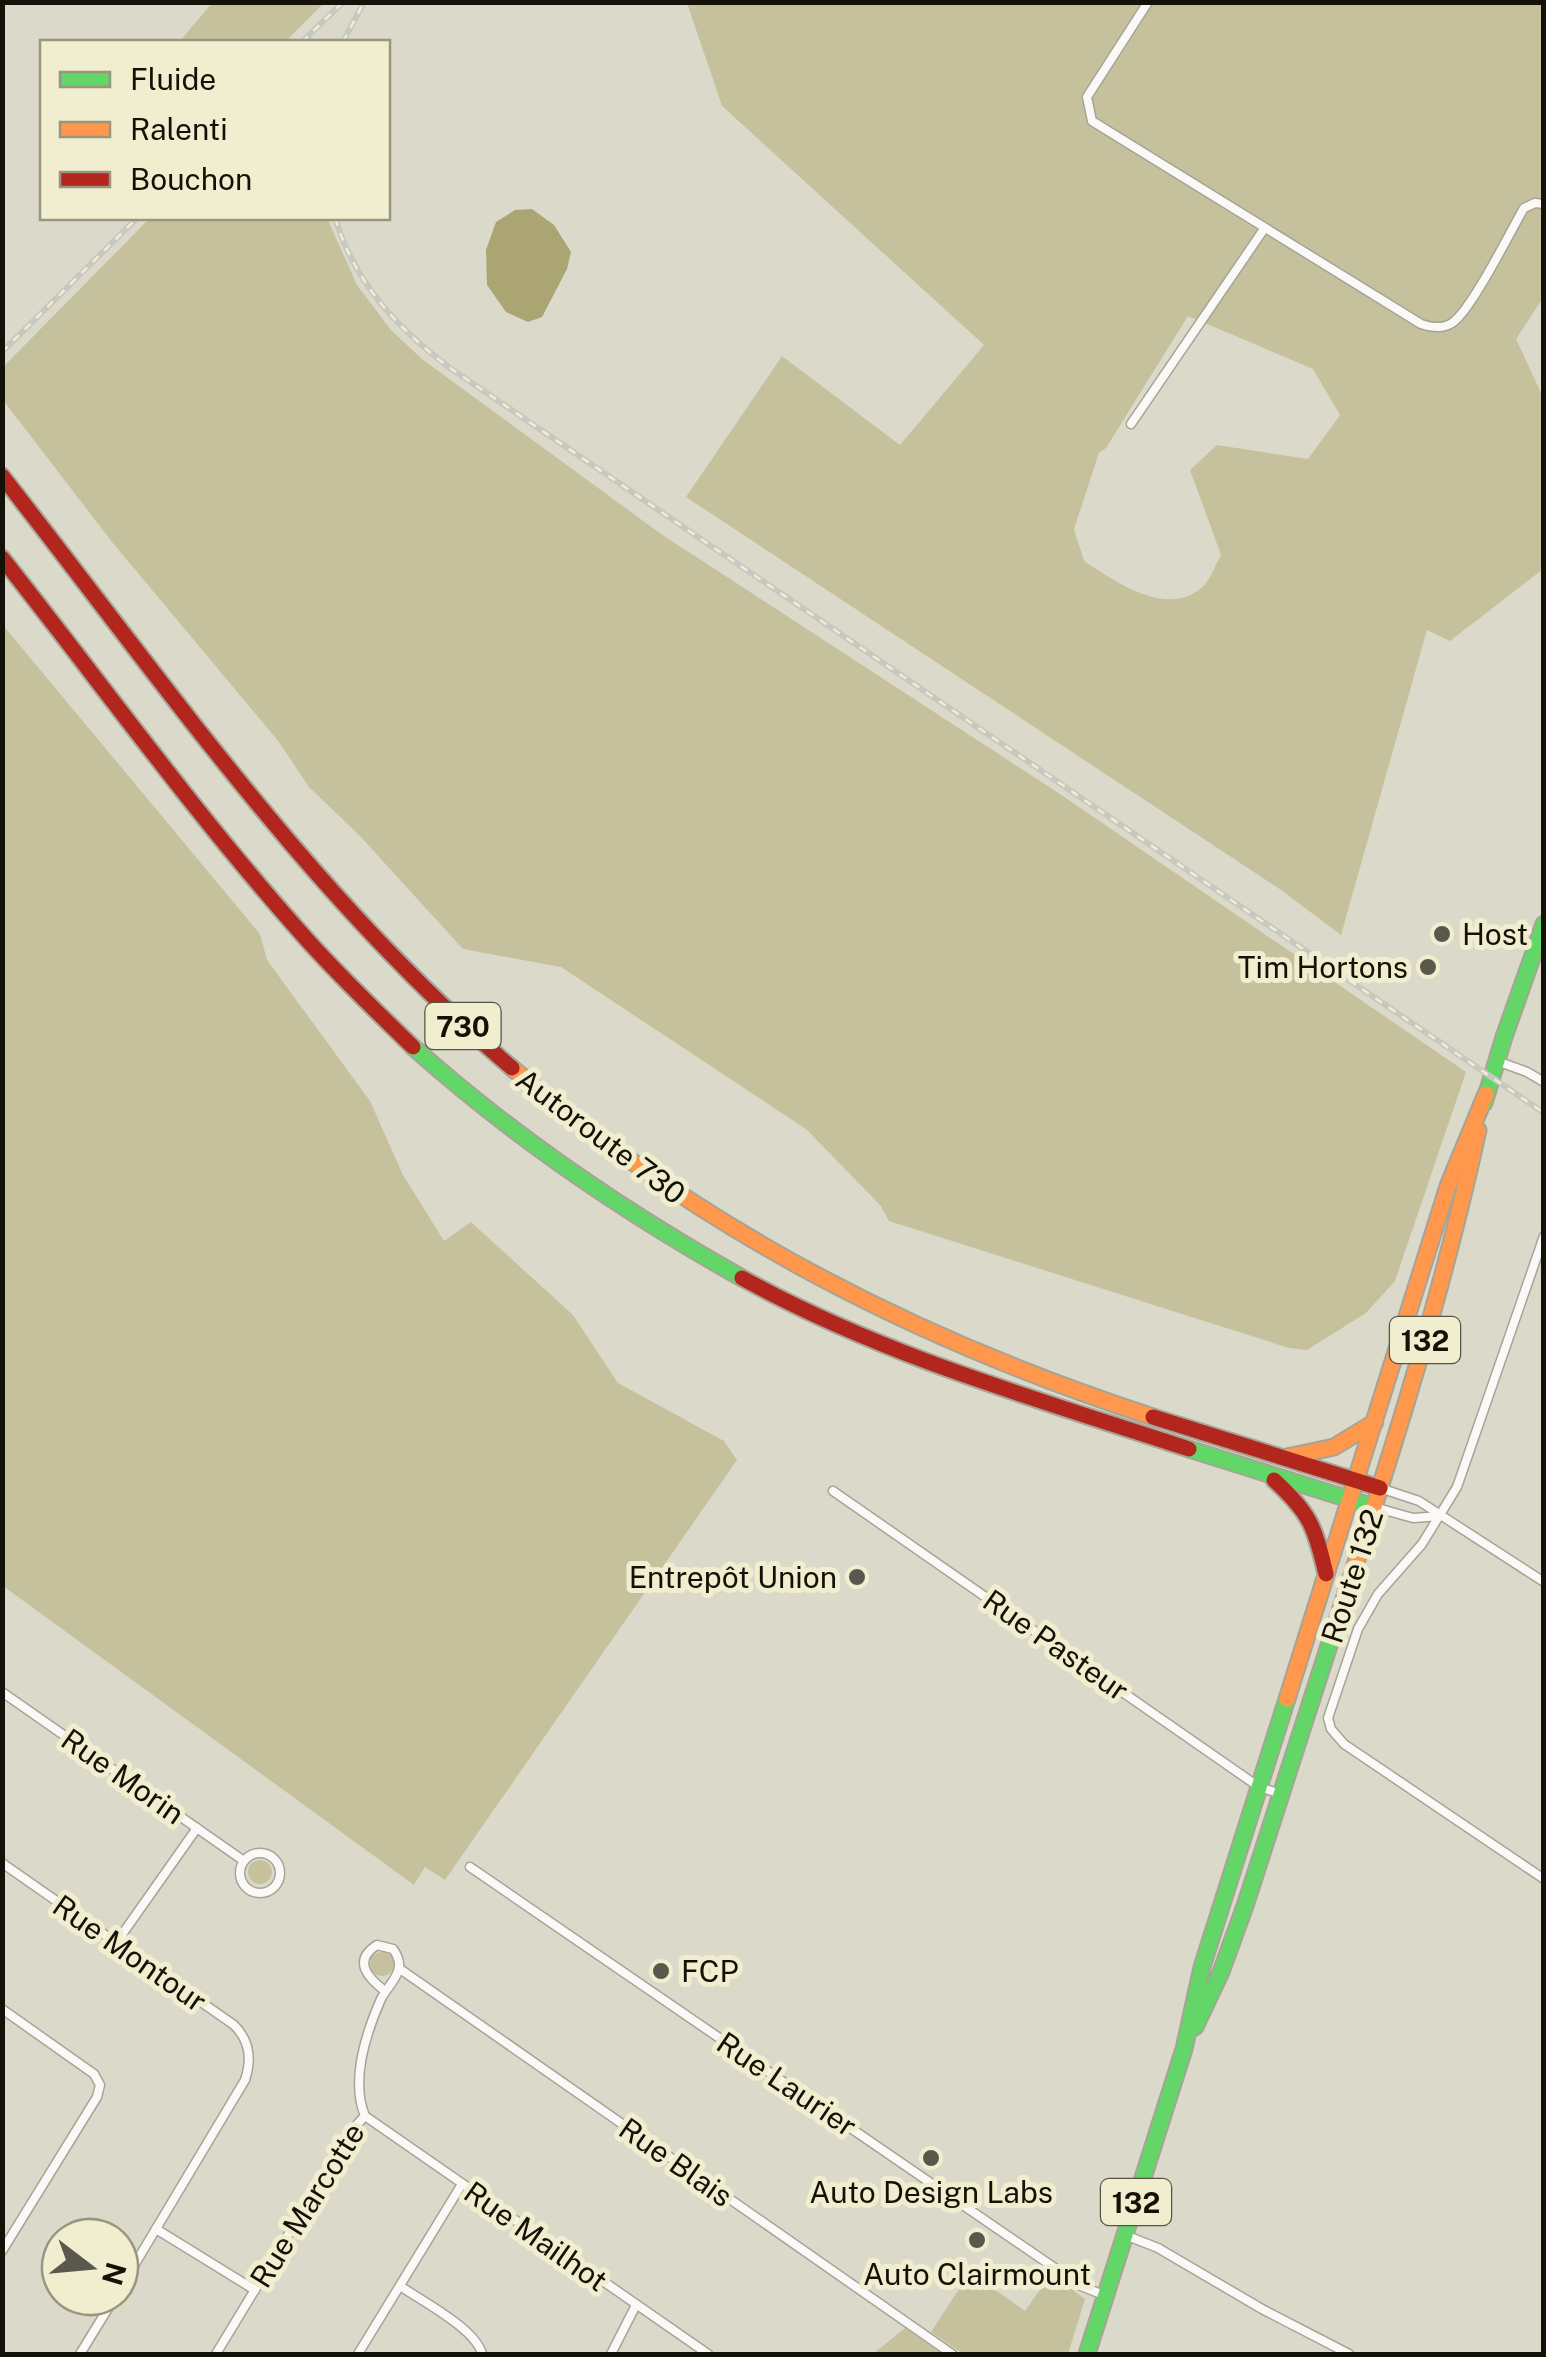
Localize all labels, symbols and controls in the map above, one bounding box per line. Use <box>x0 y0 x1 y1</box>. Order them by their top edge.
legend <box>40 40 390 220</box>
text: Fluide <box>130 61 216 97</box>
text: Ralenti <box>130 111 228 147</box>
text: Bouchon <box>130 161 252 197</box>
place label: Host <box>1462 916 1528 952</box>
marker: Host <box>1431 923 1453 945</box>
place label: Tim Hortons <box>1238 949 1408 985</box>
marker: Tim Hortons <box>1417 956 1439 978</box>
road number: 730 <box>426 1003 500 1049</box>
street label: Autoroute 730 <box>509 1061 693 1211</box>
road number: 132 <box>1390 1317 1460 1363</box>
street label: Route 132 <box>1313 1505 1391 1647</box>
place label: Entrepôt Union <box>629 1559 837 1595</box>
marker: Entrepôt Union <box>846 1566 868 1588</box>
street label: Rue Pasteur <box>976 1582 1136 1708</box>
street label: Rue Morin <box>55 1721 191 1831</box>
street label: Rue Montour <box>46 1887 214 2019</box>
place label: FCP <box>681 1953 739 1989</box>
marker: FCP <box>650 1960 672 1982</box>
street label: Rue Laurier <box>710 2024 864 2144</box>
street label: Rue Blais <box>613 2110 739 2214</box>
street label: Rue Marcotte <box>242 2116 372 2294</box>
marker: Auto Design Labs <box>920 2147 942 2169</box>
street label: Rue Mailhot <box>458 2174 614 2298</box>
place label: Auto Design Labs <box>809 2174 1053 2210</box>
road number: 132 <box>1101 2179 1171 2225</box>
north arrow <box>40 2217 140 2317</box>
marker: Auto Clairmount <box>966 2229 988 2251</box>
place label: Auto Clairmount <box>863 2256 1091 2292</box>
text: N <box>96 2259 133 2289</box>

